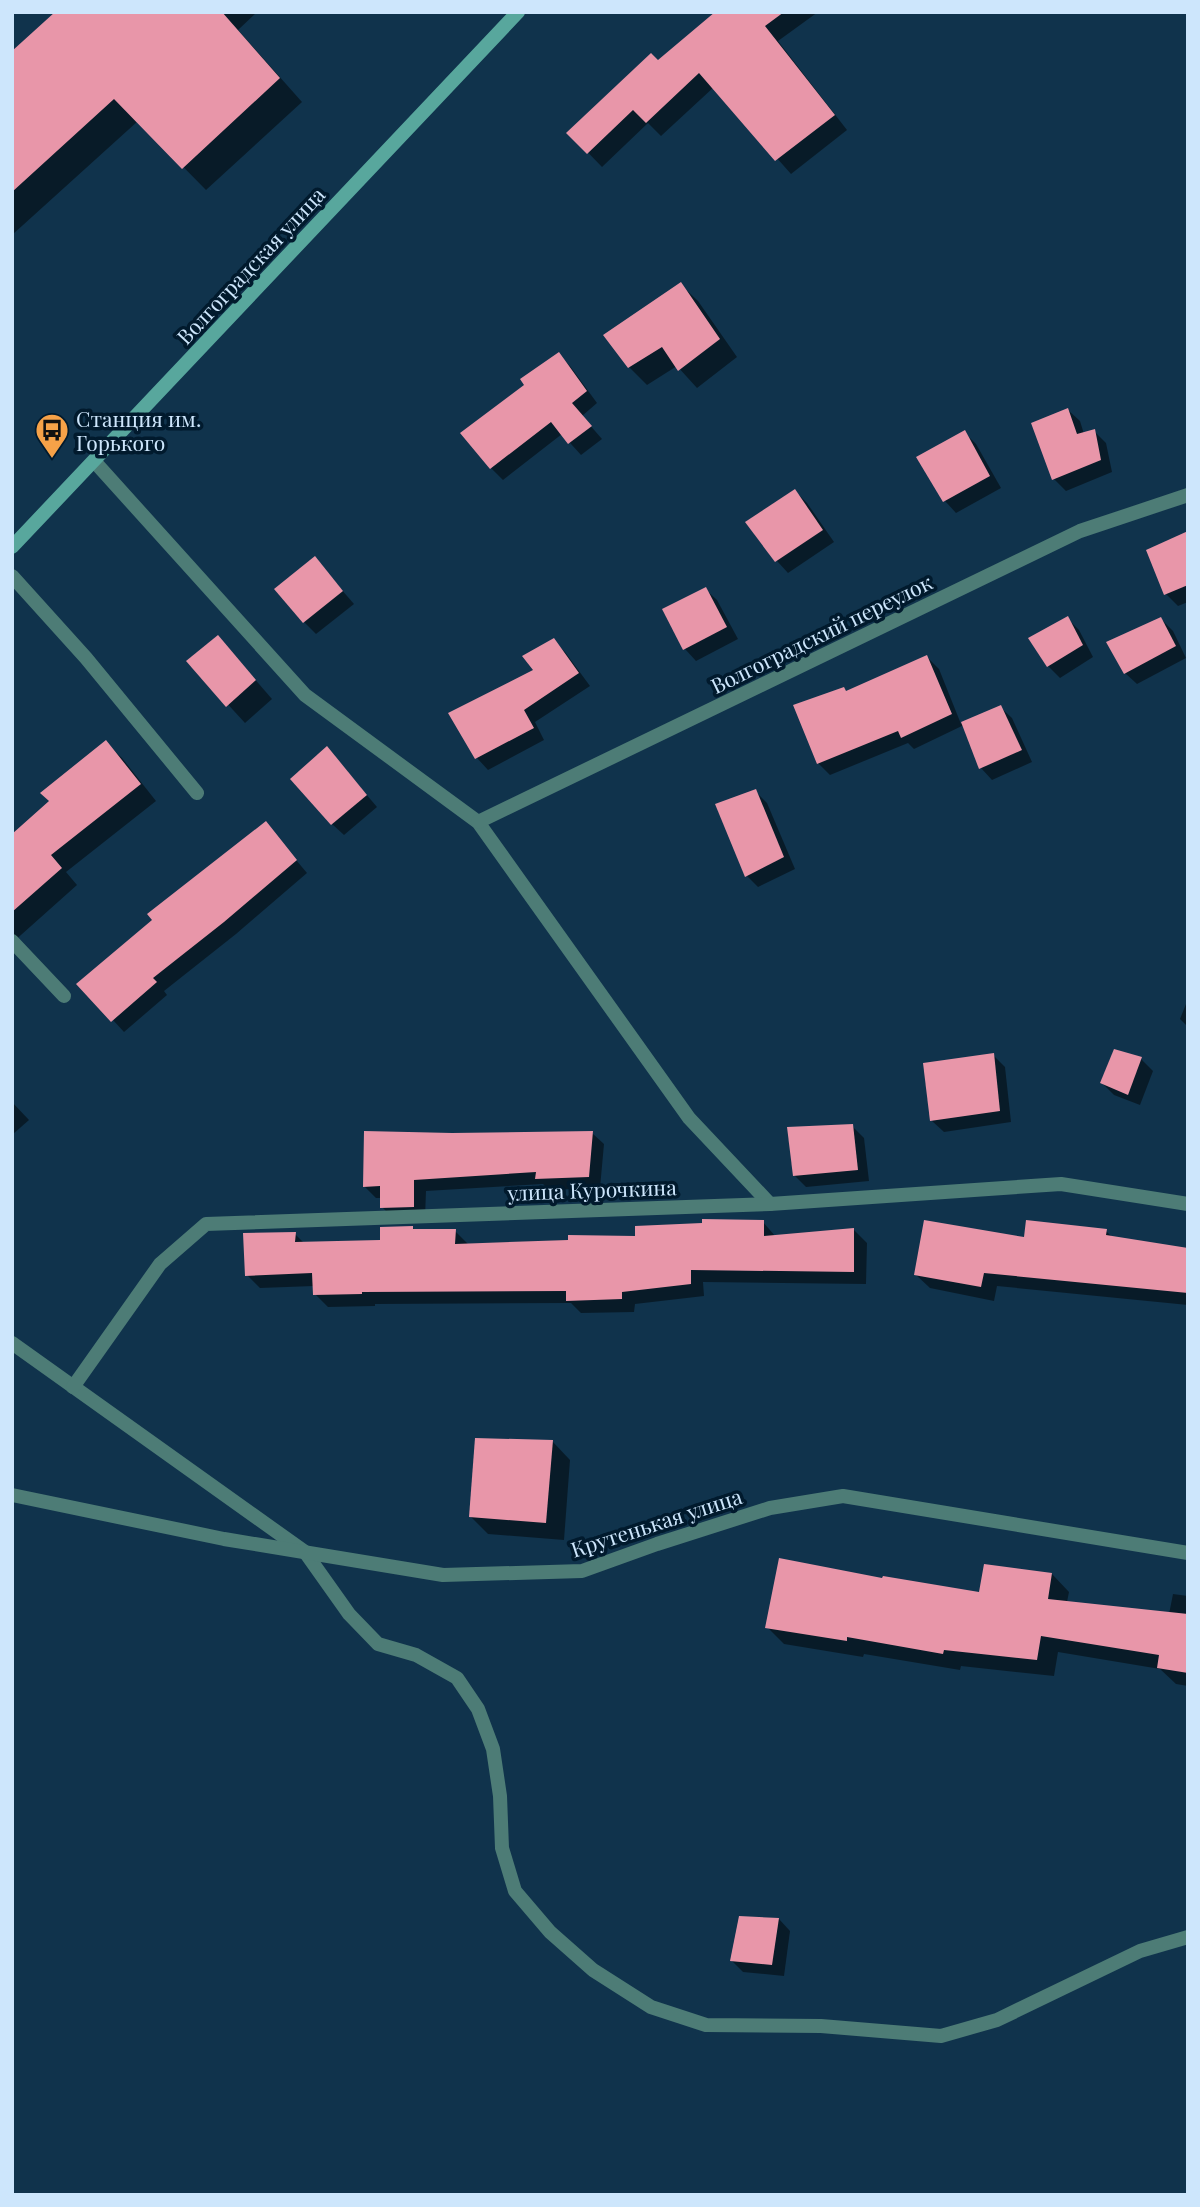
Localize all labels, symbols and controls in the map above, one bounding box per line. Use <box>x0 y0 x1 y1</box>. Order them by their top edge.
street label: Волгоградская улица <box>170 180 331 350</box>
place label: Станция им. Горького <box>76 404 201 456</box>
bus stop icon: Станция им. Горького <box>33 411 71 460</box>
street label: Волгоградский переулок <box>706 567 936 699</box>
street label: улица Курочкина <box>506 1172 678 1206</box>
street label: Крутенькая улица <box>567 1481 746 1563</box>

